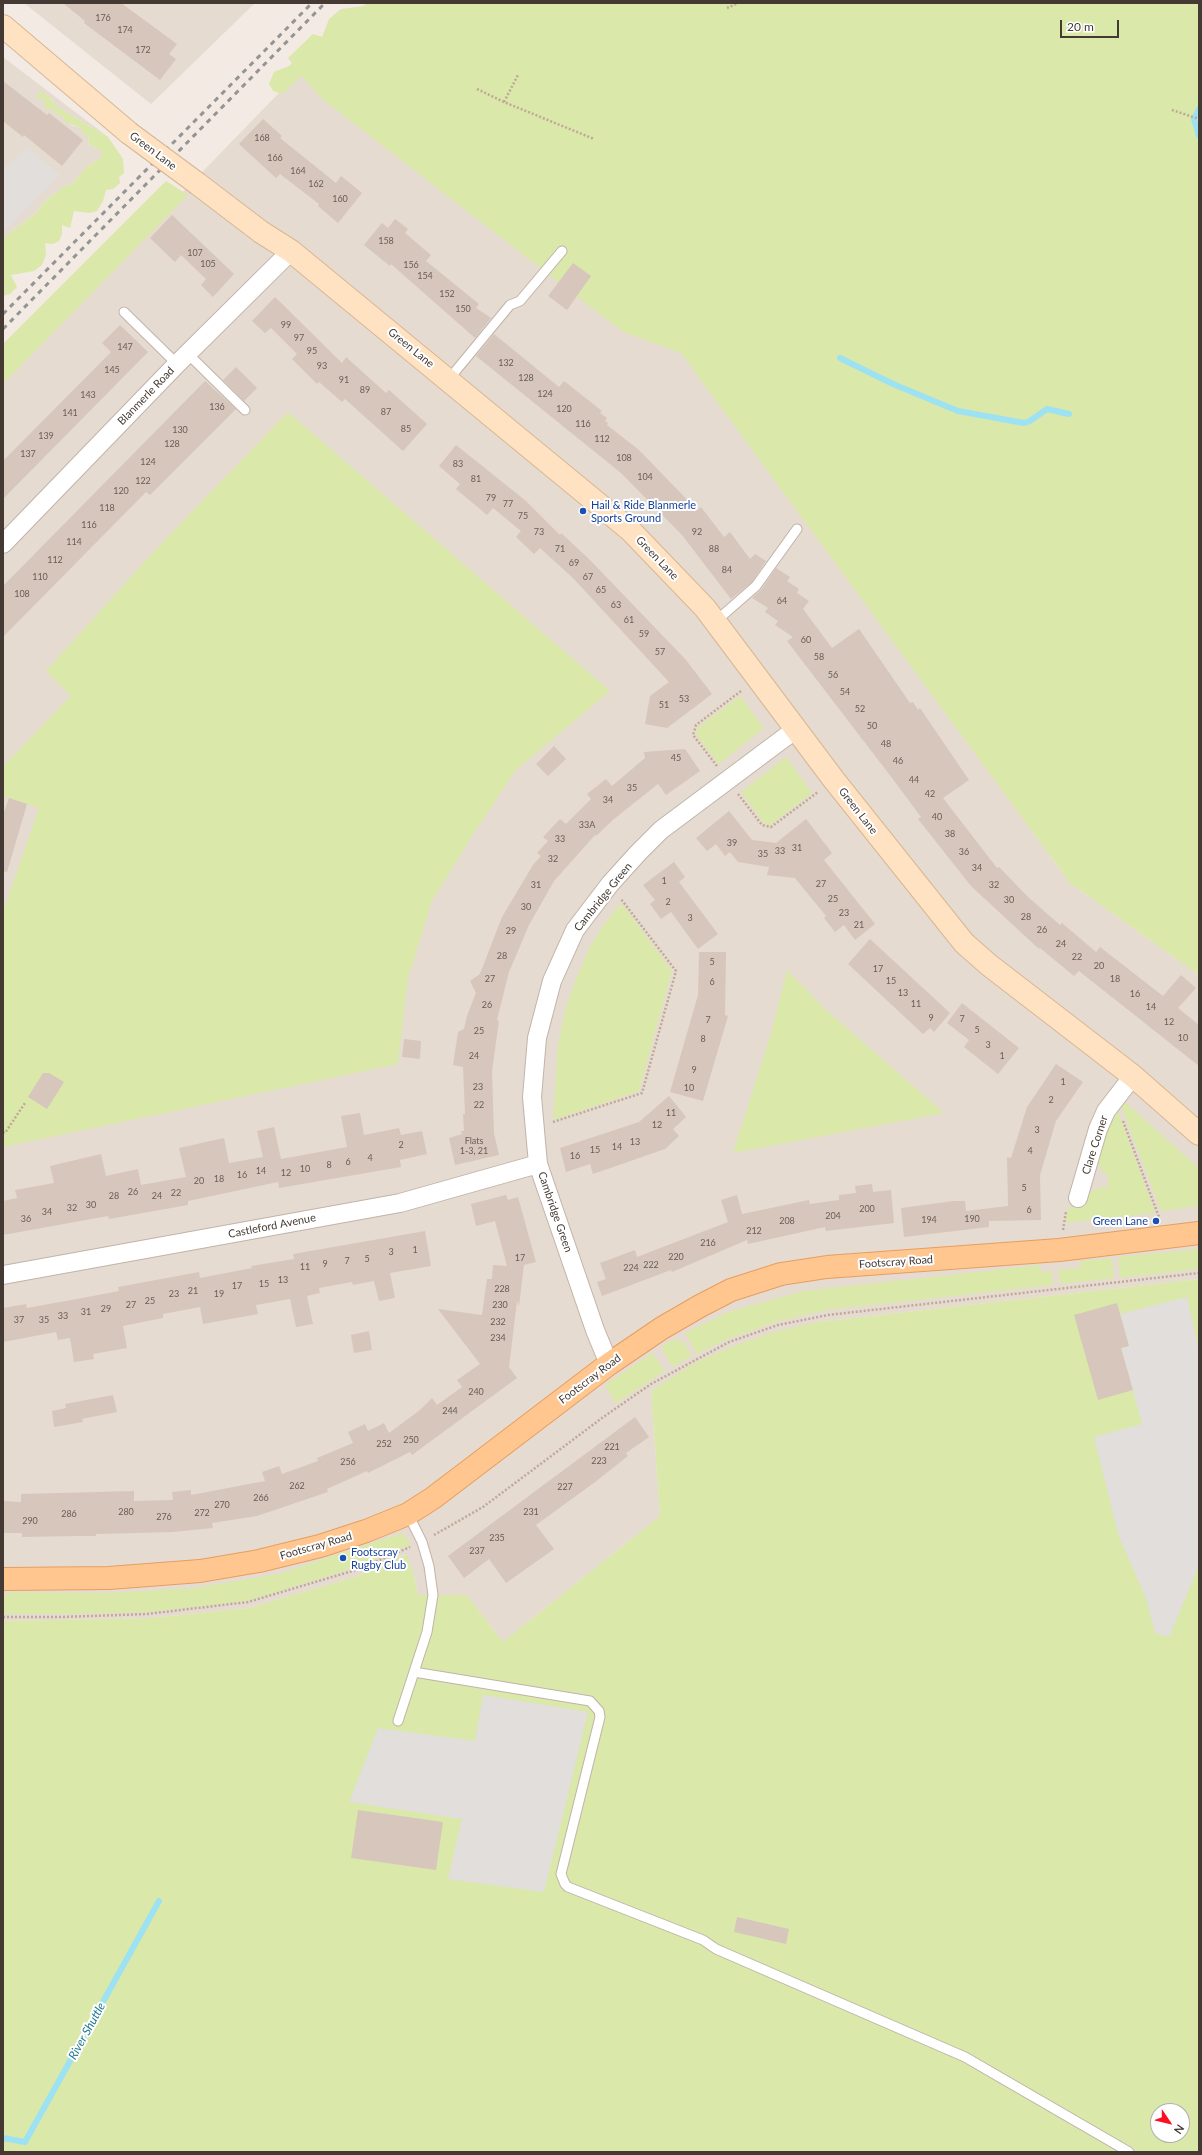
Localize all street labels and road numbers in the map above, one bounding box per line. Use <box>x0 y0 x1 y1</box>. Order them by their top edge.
street label: Green Lane <box>127 129 179 173</box>
street label: Green Lane <box>385 325 437 371</box>
street label: Blanmerle Road <box>115 364 177 428</box>
street label: Green Lane <box>633 534 681 582</box>
street label: Green Lane <box>836 785 880 837</box>
street label: Cambridge Green <box>571 860 635 934</box>
street label: Clare Corner <box>1079 1114 1111 1176</box>
street label: Cambridge Green <box>535 1170 575 1254</box>
street label: Castleford Avenue <box>227 1211 317 1241</box>
street label: Footscray Road <box>859 1253 933 1271</box>
street label: Footscray Road <box>556 1351 624 1407</box>
street label: Footscray Road <box>279 1529 353 1563</box>

